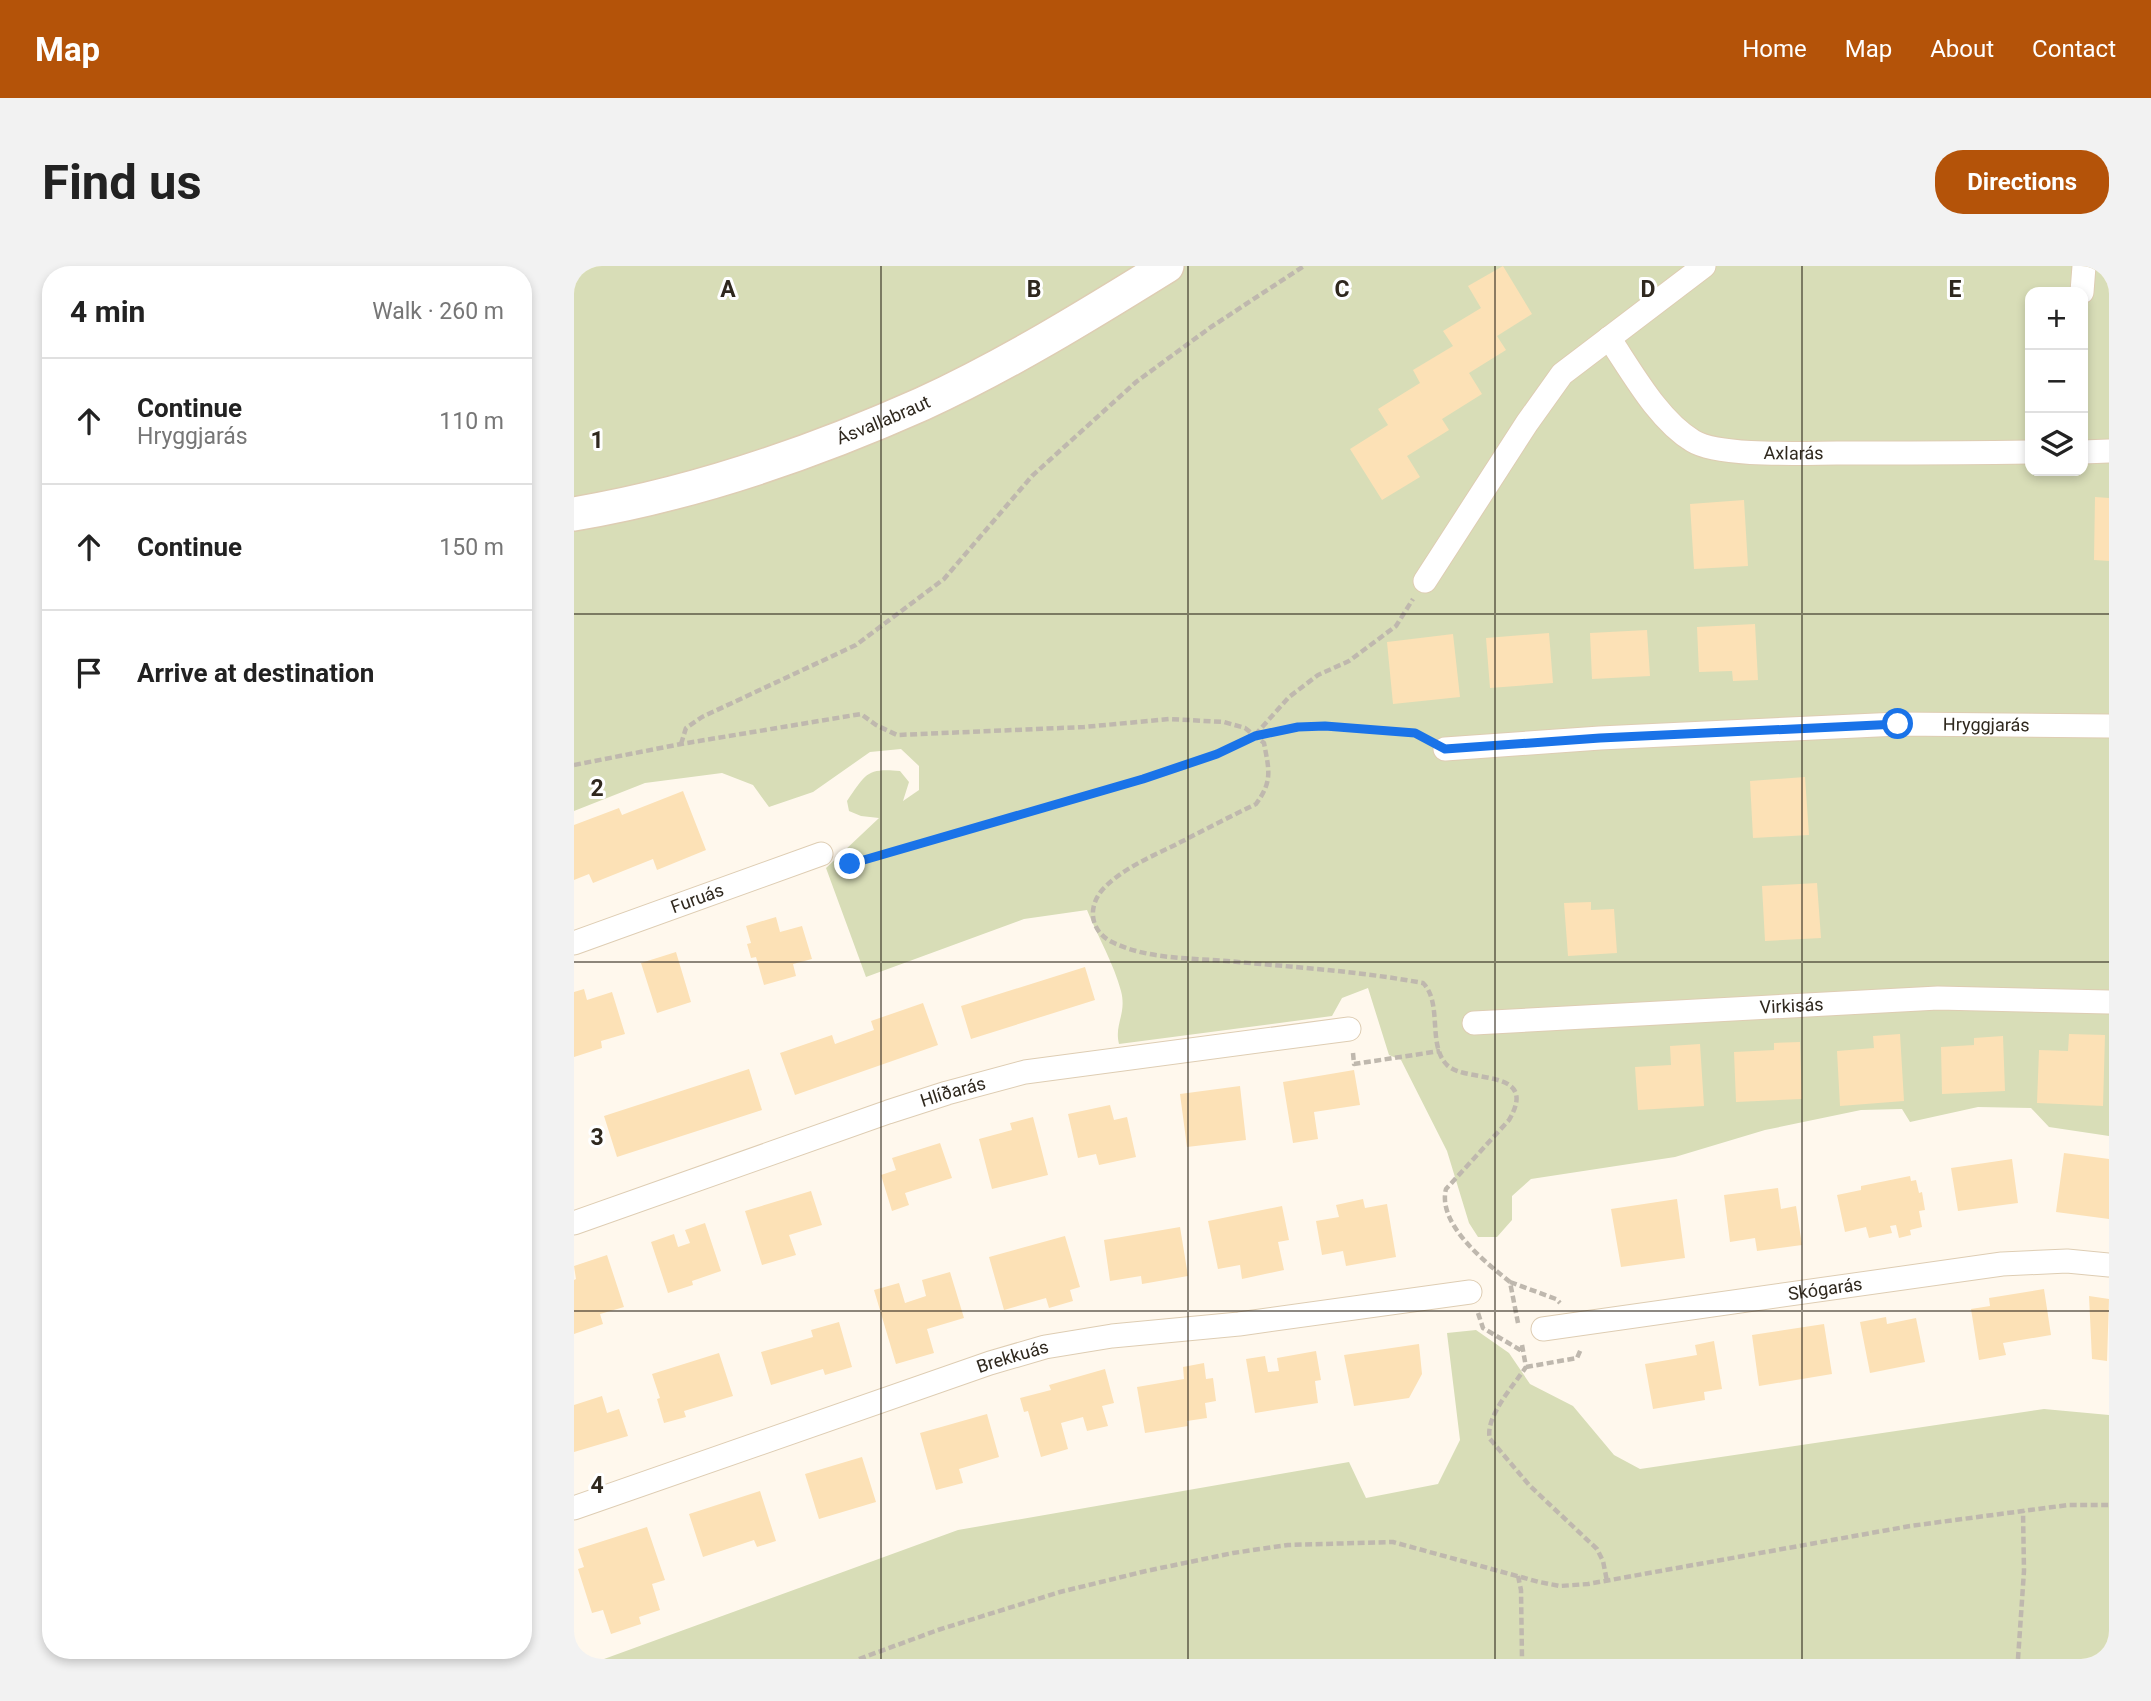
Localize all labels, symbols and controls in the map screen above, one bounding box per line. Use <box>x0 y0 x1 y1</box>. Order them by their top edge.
text: Map <box>35 30 100 69</box>
text: Home <box>1742 35 1807 63</box>
text: Map <box>1845 35 1892 63</box>
text: About <box>1930 35 1994 63</box>
text: Contact <box>2032 35 2116 63</box>
button: Directions <box>1935 150 2109 214</box>
text: Find us <box>42 154 202 211</box>
text: A <box>720 276 736 303</box>
text: B <box>1027 276 1041 303</box>
text: C <box>1334 276 1350 303</box>
text: D <box>1641 276 1655 303</box>
text: E <box>1949 276 1962 303</box>
map controls <box>2025 287 2088 476</box>
button: + <box>2025 287 2088 350</box>
text: 4 min <box>70 294 145 329</box>
text: Walk · 260 m <box>372 298 504 325</box>
button: − <box>2025 350 2088 413</box>
street label: Ásvallabraut <box>833 391 933 449</box>
text: Continue <box>137 393 242 423</box>
icon: ahead <box>70 402 108 440</box>
text: 110 m <box>439 408 504 435</box>
button: layers <box>2025 413 2088 476</box>
text: Hryggjarás <box>137 423 248 450</box>
text: 1 <box>590 427 604 454</box>
street label: Axlarás <box>1763 442 1824 463</box>
icon: ahead <box>70 528 108 566</box>
text: Continue <box>137 532 242 562</box>
text: 150 m <box>439 534 504 561</box>
icon: arrive <box>70 654 108 692</box>
text: Arrive at destination <box>137 658 374 688</box>
route start <box>1882 708 1913 739</box>
street label: Hryggjarás <box>1943 713 2030 735</box>
text: 2 <box>590 775 604 802</box>
route end <box>834 848 865 879</box>
street label: Furuás <box>668 879 726 917</box>
street label: Virkisás <box>1759 993 1824 1018</box>
street label: Hlíðarás <box>917 1072 988 1111</box>
text: 3 <box>590 1124 604 1151</box>
street label: Skógarás <box>1787 1273 1864 1304</box>
street label: Brekkuás <box>974 1336 1051 1377</box>
text: 4 <box>590 1472 604 1499</box>

